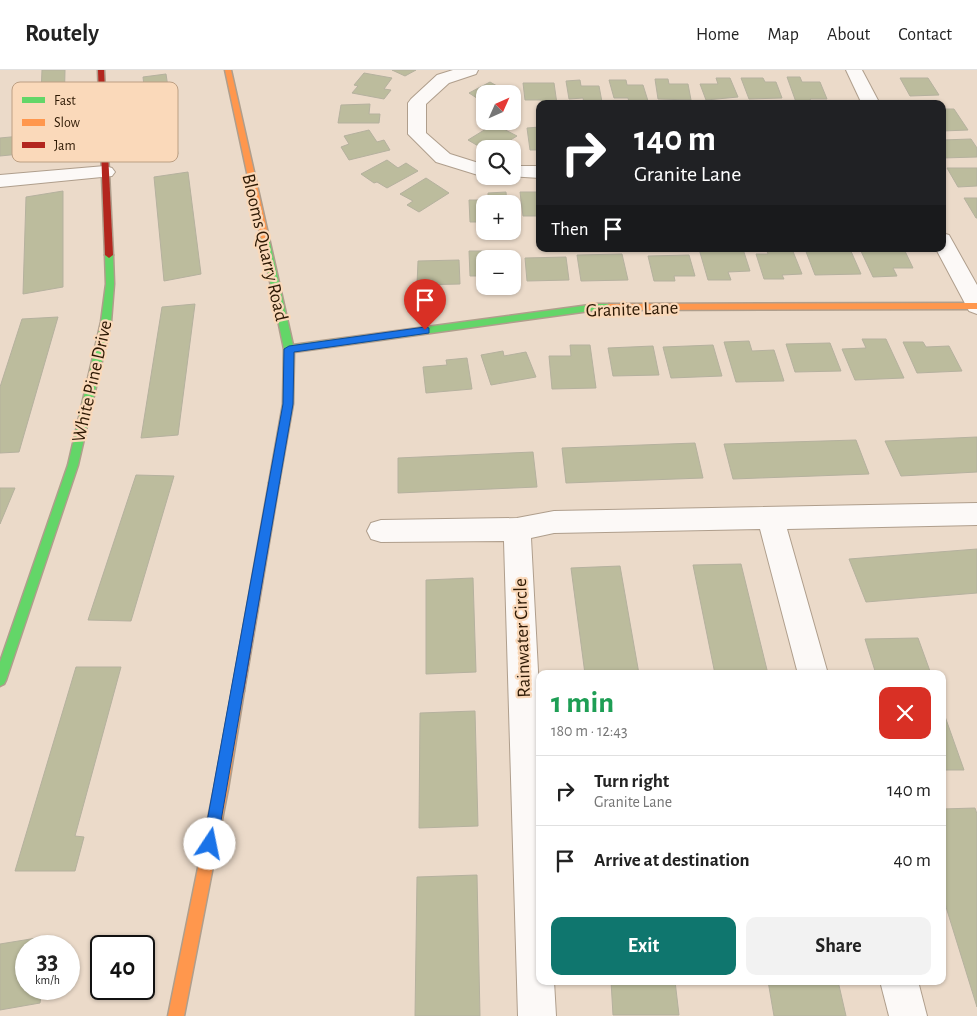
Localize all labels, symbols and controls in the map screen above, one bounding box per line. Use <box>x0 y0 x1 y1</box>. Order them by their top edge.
text: Routely <box>25 22 99 46</box>
text: Home <box>696 26 739 44</box>
text: Map <box>767 26 799 44</box>
text: About <box>827 26 870 44</box>
text: Contact <box>898 26 952 44</box>
legend <box>12 82 178 162</box>
north arrow <box>476 85 521 130</box>
map controls <box>476 85 521 295</box>
text: Fast <box>54 94 76 108</box>
text: Slow <box>54 116 81 130</box>
icon: right <box>551 120 616 185</box>
text: 140 m <box>634 122 716 157</box>
text: Jam <box>54 139 76 153</box>
button: search <box>476 140 521 185</box>
text: Granite Lane <box>634 163 741 185</box>
street label: Blooms Quarry Road <box>238 172 291 323</box>
button: + <box>476 195 521 240</box>
icon: arrive <box>599 215 627 243</box>
text: Then <box>551 220 589 239</box>
button: − <box>476 250 521 295</box>
pin <box>404 279 446 330</box>
icon: arrive <box>411 286 439 314</box>
street label: Granite Lane <box>585 298 679 321</box>
street label: White Pine Drive <box>69 318 116 444</box>
street label: Rainwater Circle <box>511 578 534 698</box>
button: close <box>879 687 931 739</box>
text: 1 min <box>551 688 614 718</box>
text: 180 m · 12:43 <box>551 723 628 739</box>
text: Turn right <box>594 772 669 791</box>
icon: right <box>551 777 579 805</box>
text: 140 m <box>887 781 931 800</box>
text: Granite Lane <box>594 794 672 810</box>
position arrow <box>183 817 235 869</box>
icon: arrive <box>551 847 579 875</box>
text: Arrive at destination <box>594 851 750 870</box>
text: 40 m <box>893 851 931 870</box>
button: Exit <box>551 917 736 975</box>
button: Share <box>746 917 931 975</box>
speed limit sign: 40 <box>90 935 155 1000</box>
text: 33 <box>37 949 58 974</box>
text: km/h <box>35 974 60 986</box>

